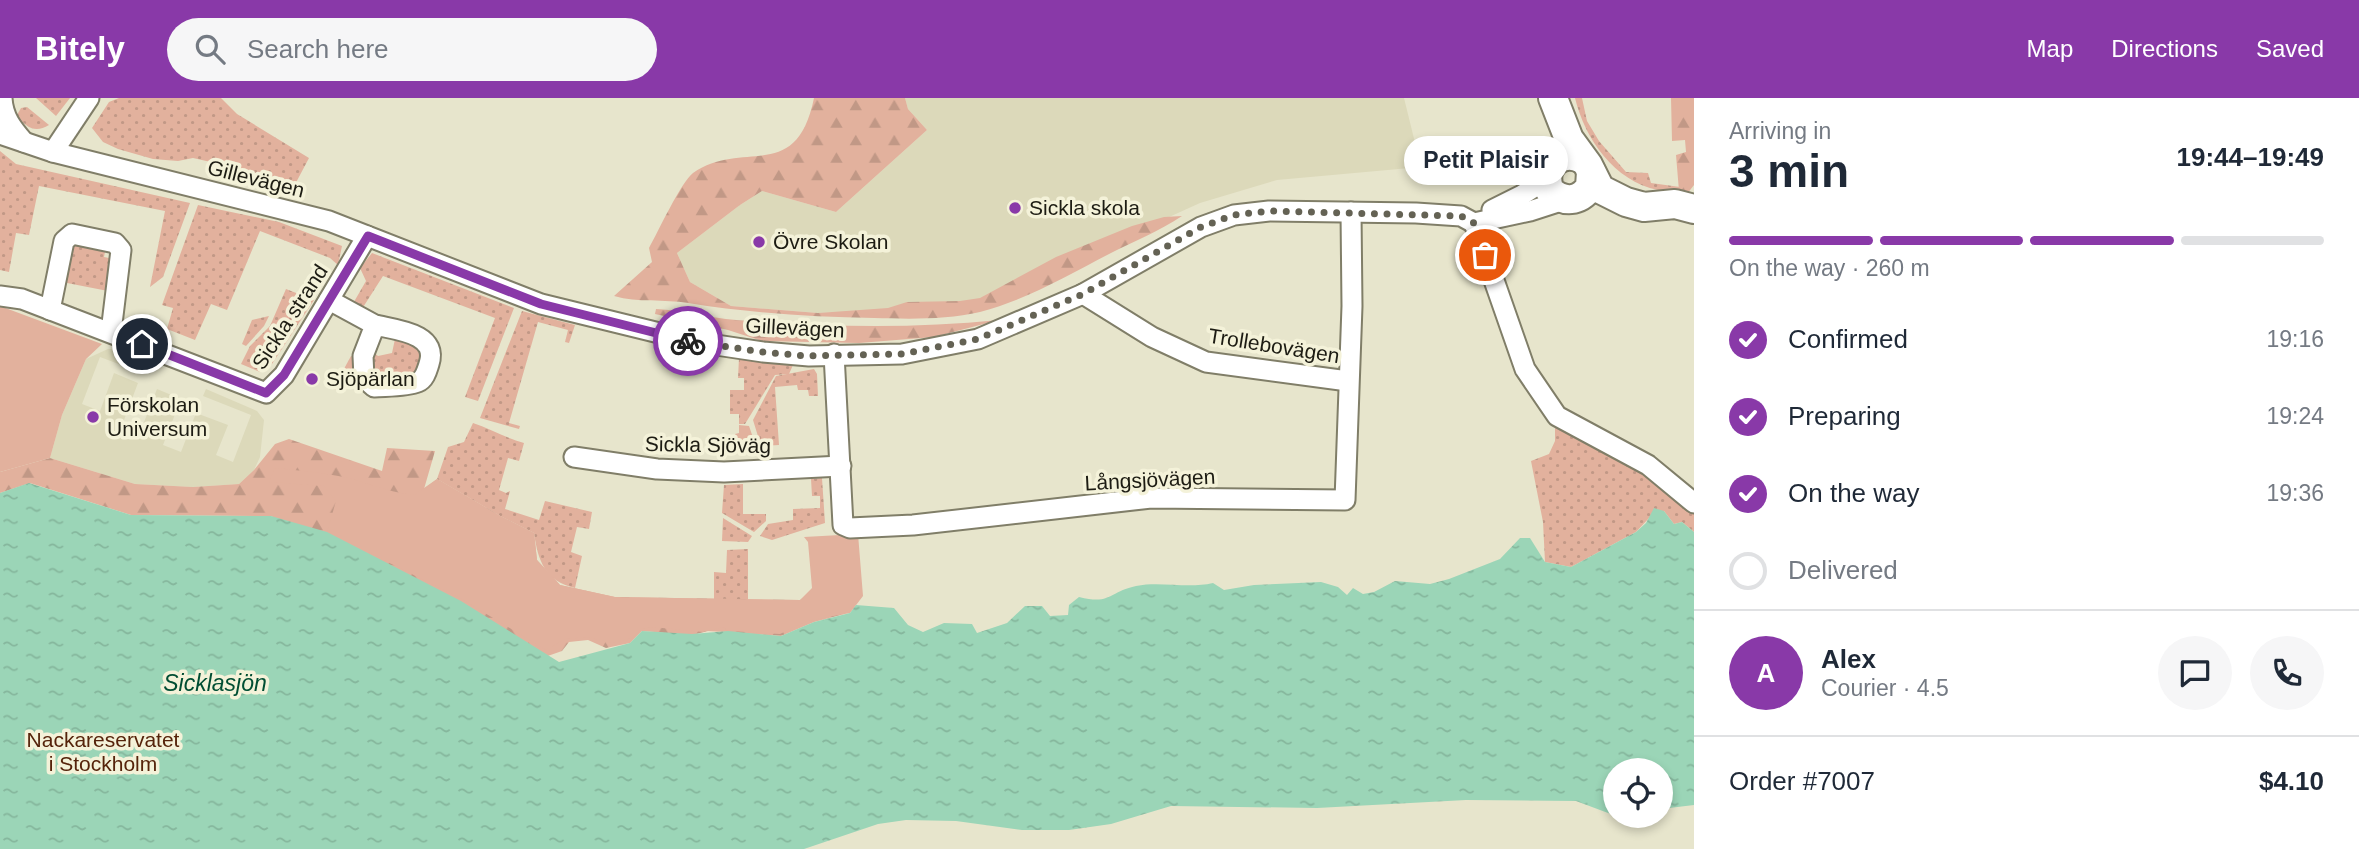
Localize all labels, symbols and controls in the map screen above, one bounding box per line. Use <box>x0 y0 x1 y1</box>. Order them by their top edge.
search box <box>167 18 657 81</box>
text: Bitely <box>35 30 125 67</box>
icon: search <box>191 30 229 68</box>
text: Search here <box>247 34 389 64</box>
text: Map <box>2027 35 2073 62</box>
text: Directions <box>2111 35 2218 62</box>
text: Saved <box>2256 35 2324 62</box>
text: Arriving in <box>1729 118 1831 144</box>
callout: Petit Plaisir <box>1403 136 1567 185</box>
text: 19:44–19:49 <box>2177 142 2324 172</box>
text: 3 min <box>1729 145 1849 197</box>
text: Petit Plaisir <box>1423 147 1549 173</box>
street label: Gillevägen <box>205 155 307 202</box>
place label: Sickla skola <box>1029 196 1140 219</box>
marker: Sickla skola <box>1007 200 1023 216</box>
pin <box>1455 225 1515 285</box>
place label: Övre Skolan <box>773 230 889 253</box>
marker: Övre Skolan <box>751 234 767 250</box>
icon: bag <box>1466 236 1504 274</box>
text: On the way · 260 m <box>1729 255 1930 281</box>
street label: Sickla strand <box>247 260 332 373</box>
courier <box>653 306 723 376</box>
street label: Gillevägen <box>745 313 845 342</box>
pin <box>112 314 172 374</box>
icon: check <box>1729 321 1767 359</box>
icon: bike <box>669 322 707 360</box>
street label: Trollebovägen <box>1207 324 1341 367</box>
text: Confirmed <box>1788 324 1908 354</box>
icon: home <box>123 325 161 363</box>
text: 19:16 <box>2266 326 2324 352</box>
place label: Sjöpärlan <box>326 367 415 390</box>
marker: Sjöpärlan <box>304 371 320 387</box>
place label: Förskolan Universum <box>107 393 207 440</box>
icon: check <box>1729 398 1767 436</box>
text: Preparing <box>1788 401 1901 431</box>
text: 19:24 <box>2266 403 2324 429</box>
marker: Förskolan Universum <box>85 409 101 425</box>
street label: Sickla Sjöväg <box>645 432 771 457</box>
street label: Långsjövägen <box>1084 465 1216 494</box>
icon: check <box>1729 475 1767 513</box>
text: On the way <box>1788 478 1920 508</box>
text: 19:36 <box>2266 480 2324 506</box>
text: Delivered <box>1788 555 1898 585</box>
button: chat <box>2158 636 2232 710</box>
button: phone <box>2250 636 2324 710</box>
text: Alex <box>1821 644 1876 674</box>
text: A <box>1757 658 1775 688</box>
water label: Sicklasjön <box>163 670 267 696</box>
text: Courier · 4.5 <box>1821 675 1949 701</box>
park label: Nackareservatet i Stockholm <box>27 728 180 775</box>
map controls <box>1603 758 1673 828</box>
button: locate <box>1603 758 1673 828</box>
text: Order #7007 <box>1729 766 1875 796</box>
text: $4.10 <box>2259 766 2324 796</box>

